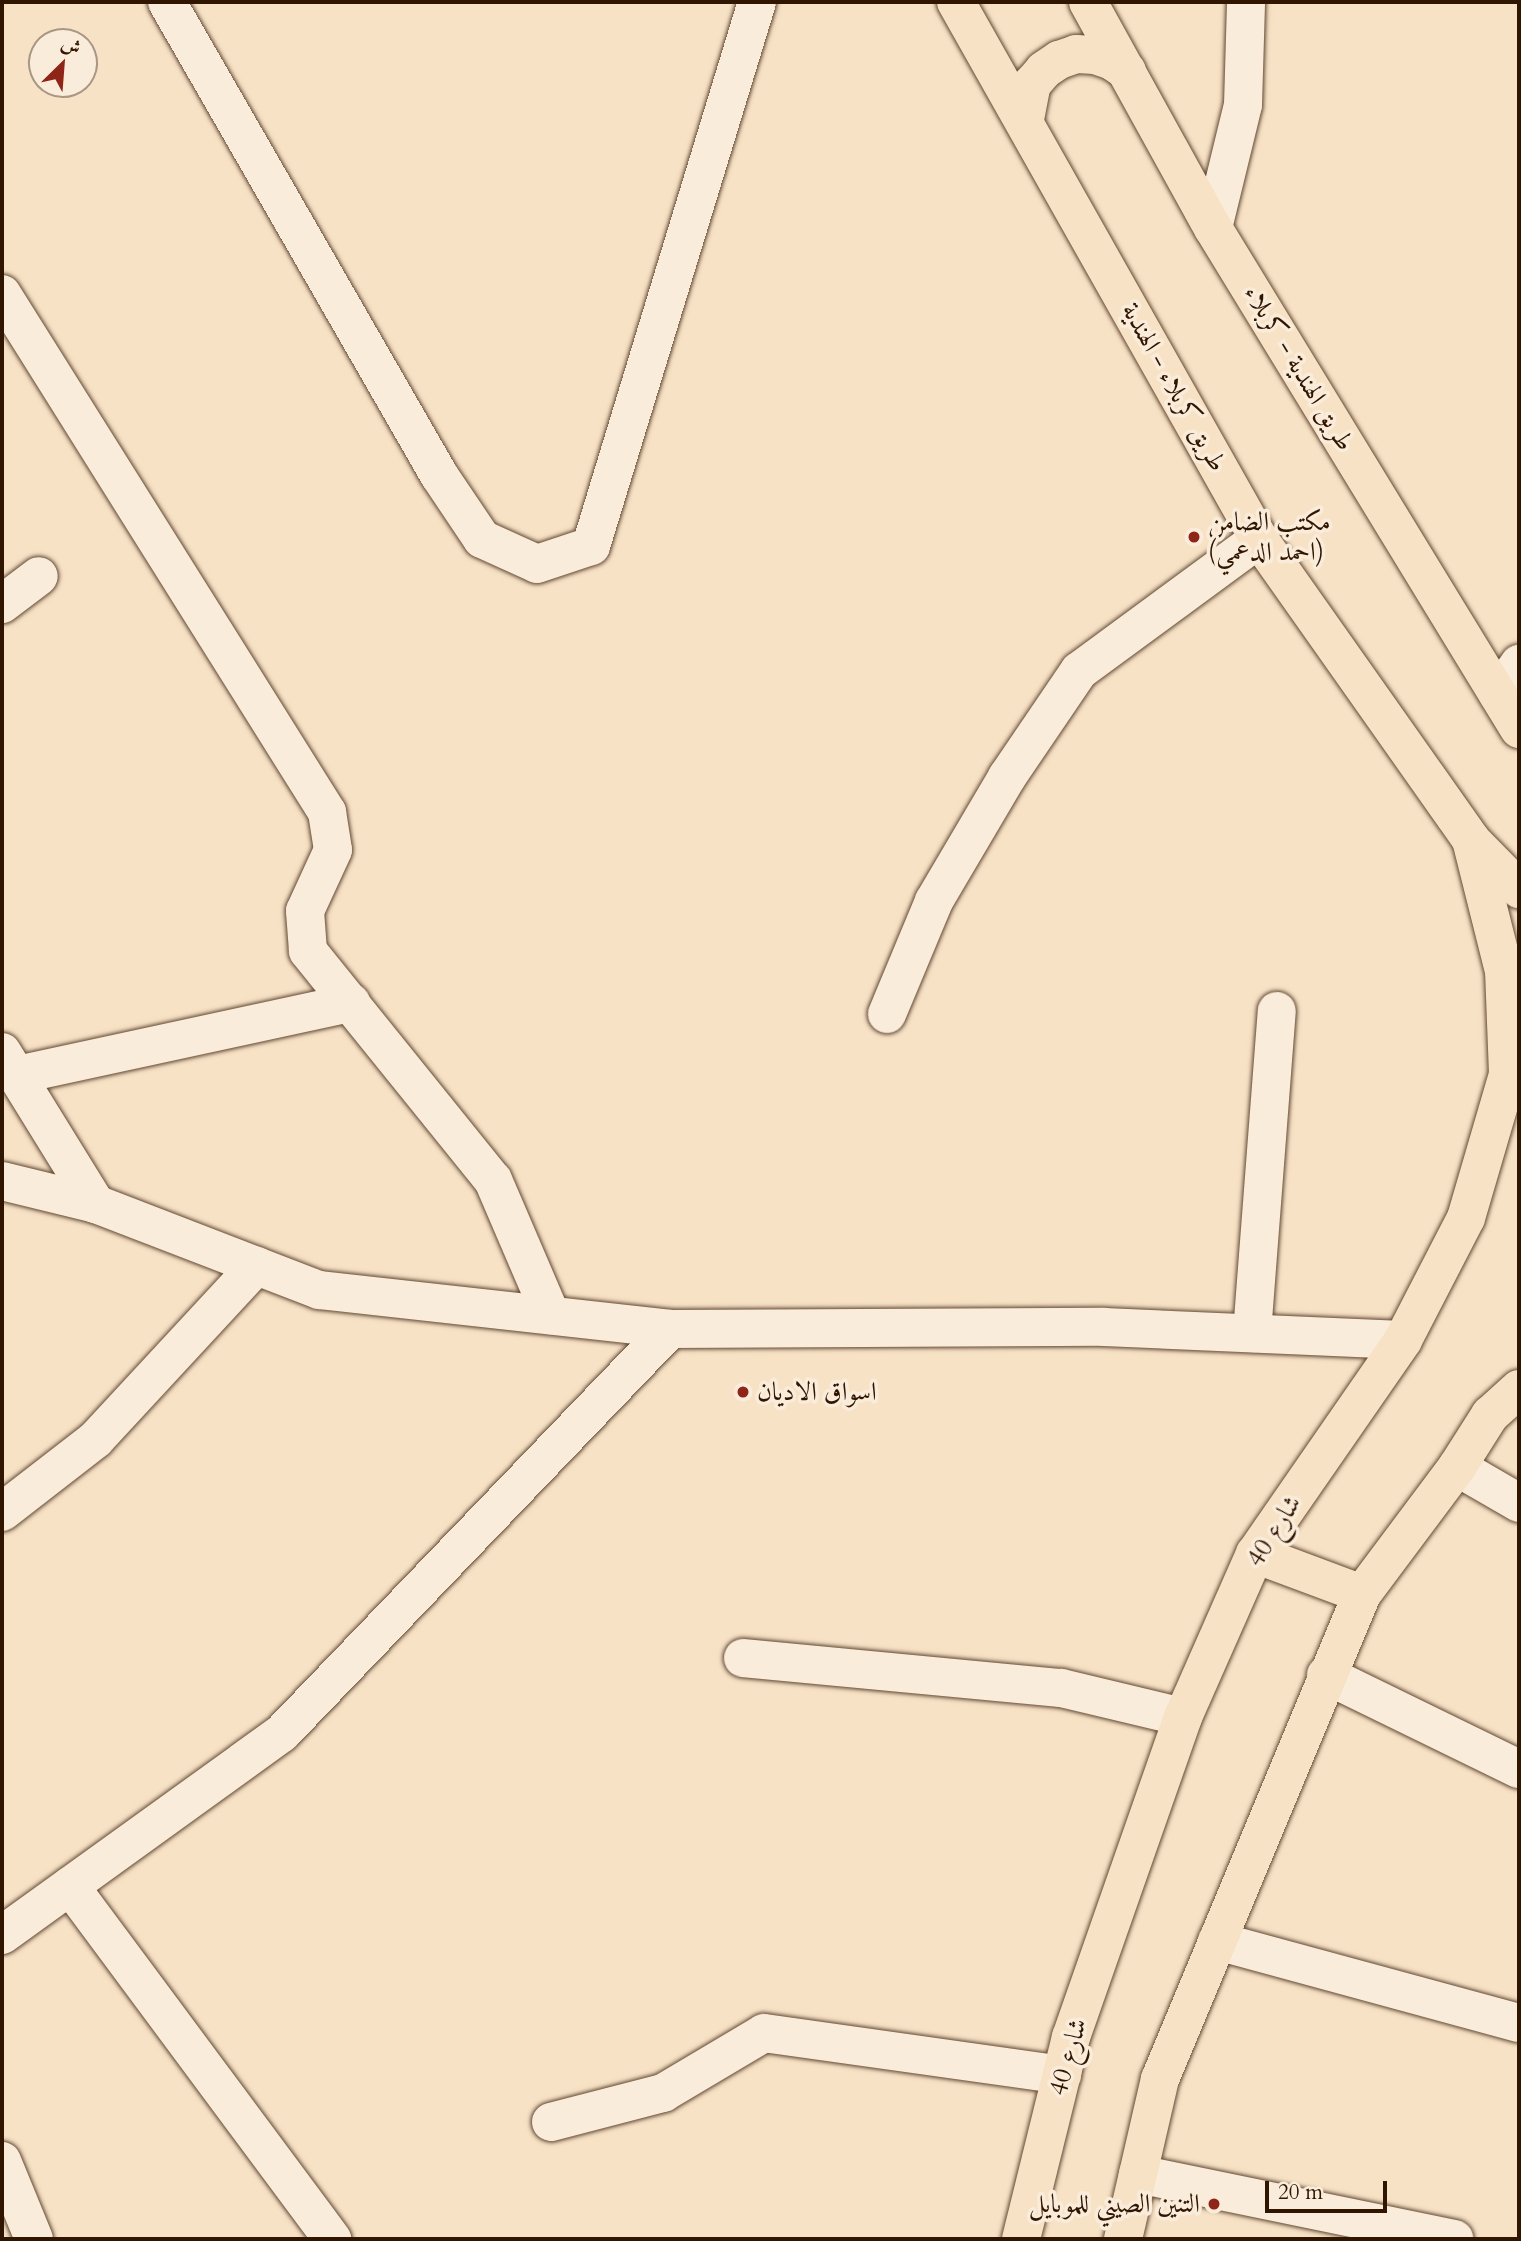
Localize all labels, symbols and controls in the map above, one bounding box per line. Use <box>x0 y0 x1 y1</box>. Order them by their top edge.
north arrow <box>28 28 98 98</box>
text: ش <box>57 30 85 62</box>
street label: طريق الهندية - كربلاء <box>1237 279 1361 457</box>
street label: طريق كربلاء - الهندية <box>1115 297 1233 477</box>
place label: مكتب الضامن (احمد الدعمي) <box>1208 506 1331 568</box>
marker: مكتب الضامن (احمد الدعمي) <box>1186 529 1202 545</box>
place label: اسواق الاديان <box>757 1376 877 1408</box>
marker: اسواق الاديان <box>735 1384 751 1400</box>
street label: شارع 40 <box>1240 1489 1308 1573</box>
street label: شارع 40 <box>1042 2015 1094 2099</box>
scale bar <box>1269 2168 1392 2212</box>
text: 20 m <box>1278 2178 1323 2207</box>
place label: التنين الصيني للموبايل <box>1029 2188 1200 2220</box>
marker: التنين الصيني للموبايل <box>1206 2196 1222 2212</box>

